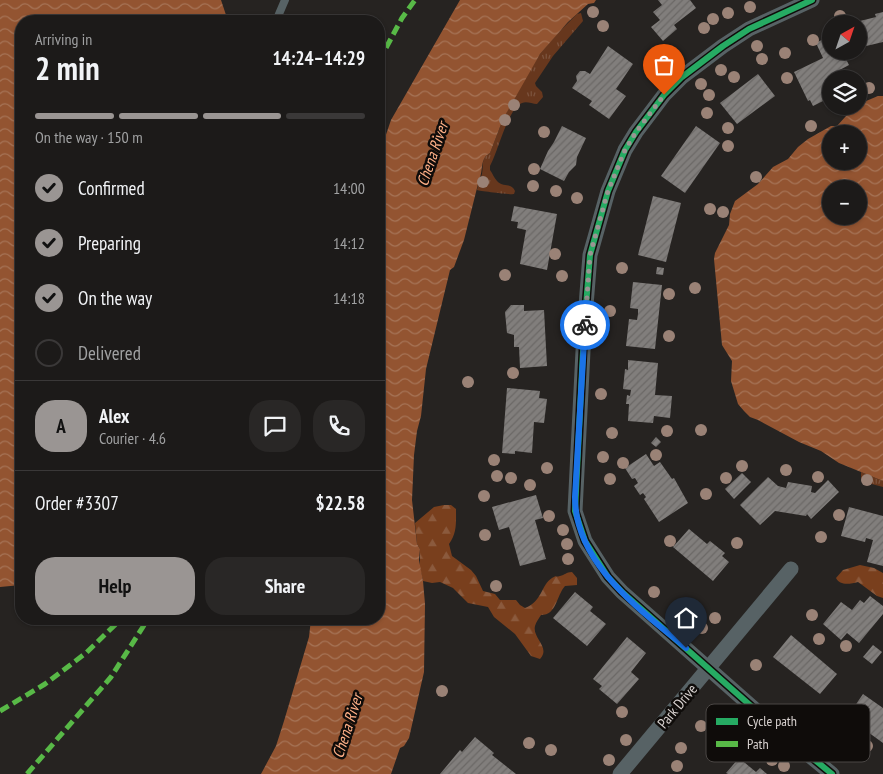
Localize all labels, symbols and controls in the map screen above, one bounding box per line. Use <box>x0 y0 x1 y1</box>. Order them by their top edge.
north arrow <box>822 15 868 60</box>
map controls <box>822 15 867 225</box>
text: Arriving in <box>35 29 92 49</box>
pin <box>643 44 685 95</box>
text: 14:24–14:29 <box>272 46 365 70</box>
text: 2 min <box>35 47 100 89</box>
icon: bag <box>650 51 678 79</box>
button: layers <box>822 70 867 115</box>
water label: Chena River <box>412 117 453 189</box>
button: + <box>822 125 867 170</box>
text: On the way · 150 m <box>35 127 143 147</box>
icon: check <box>35 174 63 202</box>
text: Confirmed <box>78 176 145 200</box>
text: 14:00 <box>333 178 365 198</box>
button: − <box>822 180 867 225</box>
icon: check <box>35 229 63 257</box>
text: Preparing <box>78 231 141 255</box>
text: 14:12 <box>333 233 365 253</box>
icon: check <box>35 284 63 312</box>
text: On the way <box>78 286 152 310</box>
text: 14:18 <box>333 288 365 308</box>
courier <box>560 300 610 350</box>
icon: bike <box>571 311 599 339</box>
text: Delivered <box>78 341 141 365</box>
button: chat <box>249 400 301 452</box>
button: phone <box>313 400 365 452</box>
text: Alex <box>99 404 129 428</box>
text: A <box>56 414 66 438</box>
text: Courier · 4.6 <box>99 428 166 448</box>
text: Order #3307 <box>35 491 119 515</box>
text: $22.58 <box>316 491 365 515</box>
button: Help <box>35 557 195 615</box>
button: Share <box>205 557 365 615</box>
pin <box>665 597 707 648</box>
icon: home <box>672 604 700 632</box>
street label: Park Drive <box>653 680 701 732</box>
water label: Chena River <box>327 689 368 761</box>
legend <box>706 704 870 762</box>
text: Cycle path <box>747 712 797 730</box>
text: Path <box>747 735 769 753</box>

